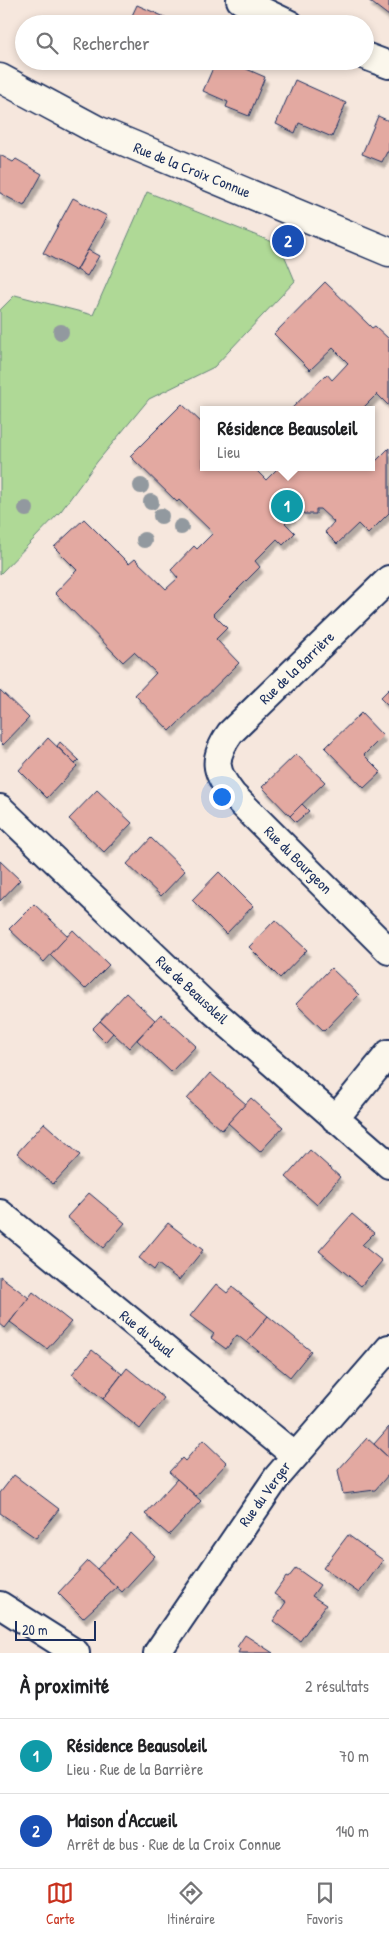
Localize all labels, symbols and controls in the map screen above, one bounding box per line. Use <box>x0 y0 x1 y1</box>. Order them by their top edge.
search box <box>15 15 374 70</box>
icon: search <box>33 29 61 57</box>
text: Rechercher <box>73 30 150 56</box>
street label: Rue de la Croix Connue <box>131 137 254 203</box>
pin: 2 <box>272 222 304 260</box>
popup <box>200 406 375 471</box>
text: Résidence Beausoleil <box>218 415 357 441</box>
text: Lieu <box>218 441 240 463</box>
pin: 1 <box>271 487 303 525</box>
street label: Rue de la Barrière <box>254 626 339 709</box>
your location <box>209 784 235 810</box>
street label: Rue du Bourgeon <box>260 821 337 898</box>
street label: Rue de Beausoleil <box>152 951 233 1029</box>
street label: Rue du Joual <box>115 1305 179 1362</box>
street label: Rue du Verger <box>234 1457 296 1531</box>
scale bar <box>15 1618 96 1641</box>
text: 20 m <box>22 1620 48 1639</box>
text: À proximité <box>20 1671 109 1700</box>
text: 2 résultats <box>305 1675 369 1697</box>
text: Résidence Beausoleil <box>67 1732 207 1758</box>
text: 1 <box>33 1745 39 1767</box>
text: 70 m <box>339 1745 369 1767</box>
text: Lieu · Rue de la Barrière <box>67 1758 203 1780</box>
text: Maison d'Accueil <box>67 1807 177 1833</box>
text: 2 <box>32 1820 40 1842</box>
text: 140 m <box>335 1820 369 1842</box>
text: Arrêt de bus · Rue de la Croix Connue <box>67 1833 281 1855</box>
tab: Carte <box>46 1879 75 1928</box>
tab: Itinéraire <box>167 1879 215 1928</box>
tab: Favoris <box>307 1879 343 1928</box>

